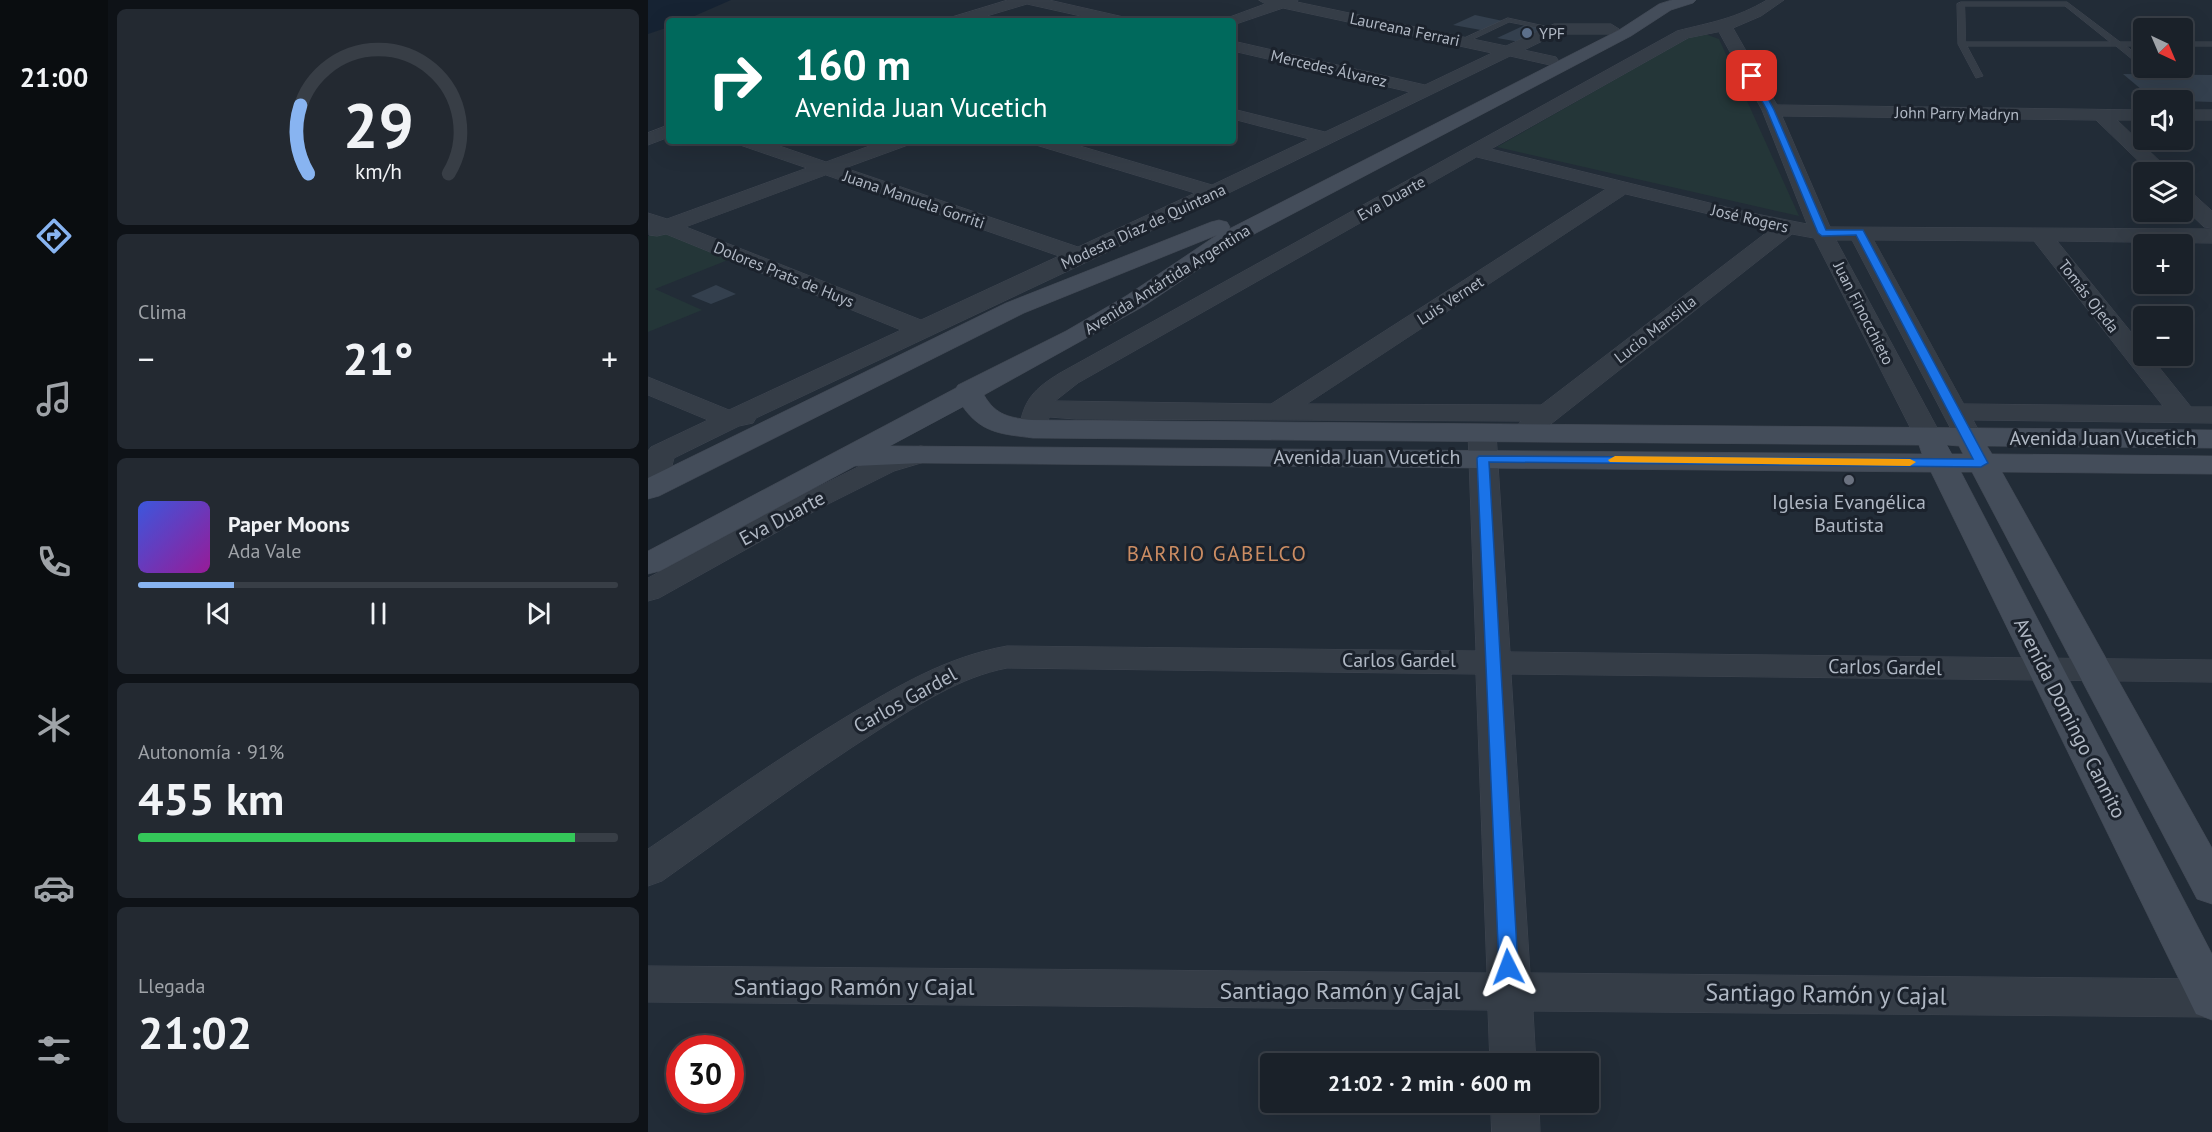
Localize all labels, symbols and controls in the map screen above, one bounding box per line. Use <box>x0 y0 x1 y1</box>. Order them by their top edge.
street label: Laureana Ferrari <box>1348 8 1462 50</box>
north arrow <box>2133 18 2193 78</box>
map controls <box>2133 18 2193 366</box>
place label: YPF <box>1539 23 1565 43</box>
marker: YPF <box>1520 26 1534 40</box>
text: 160 m <box>795 37 911 92</box>
icon: right <box>696 42 774 120</box>
street label: Mercedes Álvarez <box>1269 45 1389 91</box>
pin <box>1726 50 1777 101</box>
icon: arrive <box>1735 59 1768 92</box>
text: 21:00 <box>20 60 88 94</box>
text: 29 <box>343 84 413 165</box>
text: Avenida Juan Vucetich <box>795 90 1048 124</box>
button: sound <box>2133 90 2193 150</box>
street label: John Parry Madryn <box>1894 102 2019 124</box>
text: km/h <box>354 157 401 185</box>
button: layers <box>2133 162 2193 222</box>
street label: Juana Manuela Gorriti <box>840 165 987 233</box>
street label: Eva Duarte <box>1353 171 1429 225</box>
street label: Modesta Díaz de Quintana <box>1057 179 1229 273</box>
street label: José Rogers <box>1708 199 1791 237</box>
icon: directions <box>33 215 75 257</box>
street label: Avenida Antártida Argentina <box>1080 220 1254 338</box>
button: + <box>2133 234 2193 294</box>
street label: Dolores Prats de Huys <box>711 237 857 311</box>
street label: Tomás Ojeda <box>2054 255 2124 337</box>
street label: Juan Finocchieto <box>1829 257 1899 368</box>
street label: Luis Vernet <box>1413 271 1488 329</box>
street label: Lucio Mansilla <box>1610 291 1700 367</box>
text: Clima <box>138 299 187 325</box>
button: − <box>2133 306 2193 366</box>
text: 21° <box>343 329 413 387</box>
text: − <box>138 337 155 380</box>
text: + <box>601 337 618 380</box>
icon: music <box>33 378 75 420</box>
street label: Avenida Juan Vucetich <box>2009 425 2197 451</box>
street label: Avenida Juan Vucetich <box>1273 444 1461 470</box>
marker: Iglesia Evangélica Bautista <box>1842 473 1856 487</box>
street label: Eva Duarte <box>735 485 829 551</box>
place label: Iglesia Evangélica Bautista <box>1772 489 1926 538</box>
text: Paper Moons <box>228 510 350 538</box>
text: Ada Vale <box>228 538 301 564</box>
district label: BARRIO GABELCO <box>1127 540 1307 567</box>
icon: phone <box>33 541 75 583</box>
icon: previous <box>202 597 235 630</box>
icon: pause <box>362 597 395 630</box>
icon: next <box>522 597 555 630</box>
street label: Avenida Domingo Cannito <box>2008 613 2132 823</box>
street label: Carlos Gardel <box>1342 647 1456 673</box>
street label: Carlos Gardel <box>1828 653 1942 681</box>
street label: Carlos Gardel <box>849 661 961 739</box>
icon: climate <box>33 704 75 746</box>
text: Autonomía · 91% <box>138 739 284 765</box>
text: 455 km <box>138 769 284 827</box>
icon: car <box>33 867 75 909</box>
position arrow <box>1476 935 1540 999</box>
street label: Santiago Ramón y Cajal <box>733 971 975 1002</box>
text: Llegada <box>138 973 205 999</box>
street label: Santiago Ramón y Cajal <box>1219 975 1461 1006</box>
street label: Santiago Ramón y Cajal <box>1705 976 1947 1012</box>
text: 21:02 <box>138 1003 252 1061</box>
icon: filters <box>33 1029 75 1071</box>
speed limit sign: 30 <box>666 1035 744 1113</box>
text: 21:02 · 2 min · 600 m <box>1328 1069 1531 1097</box>

